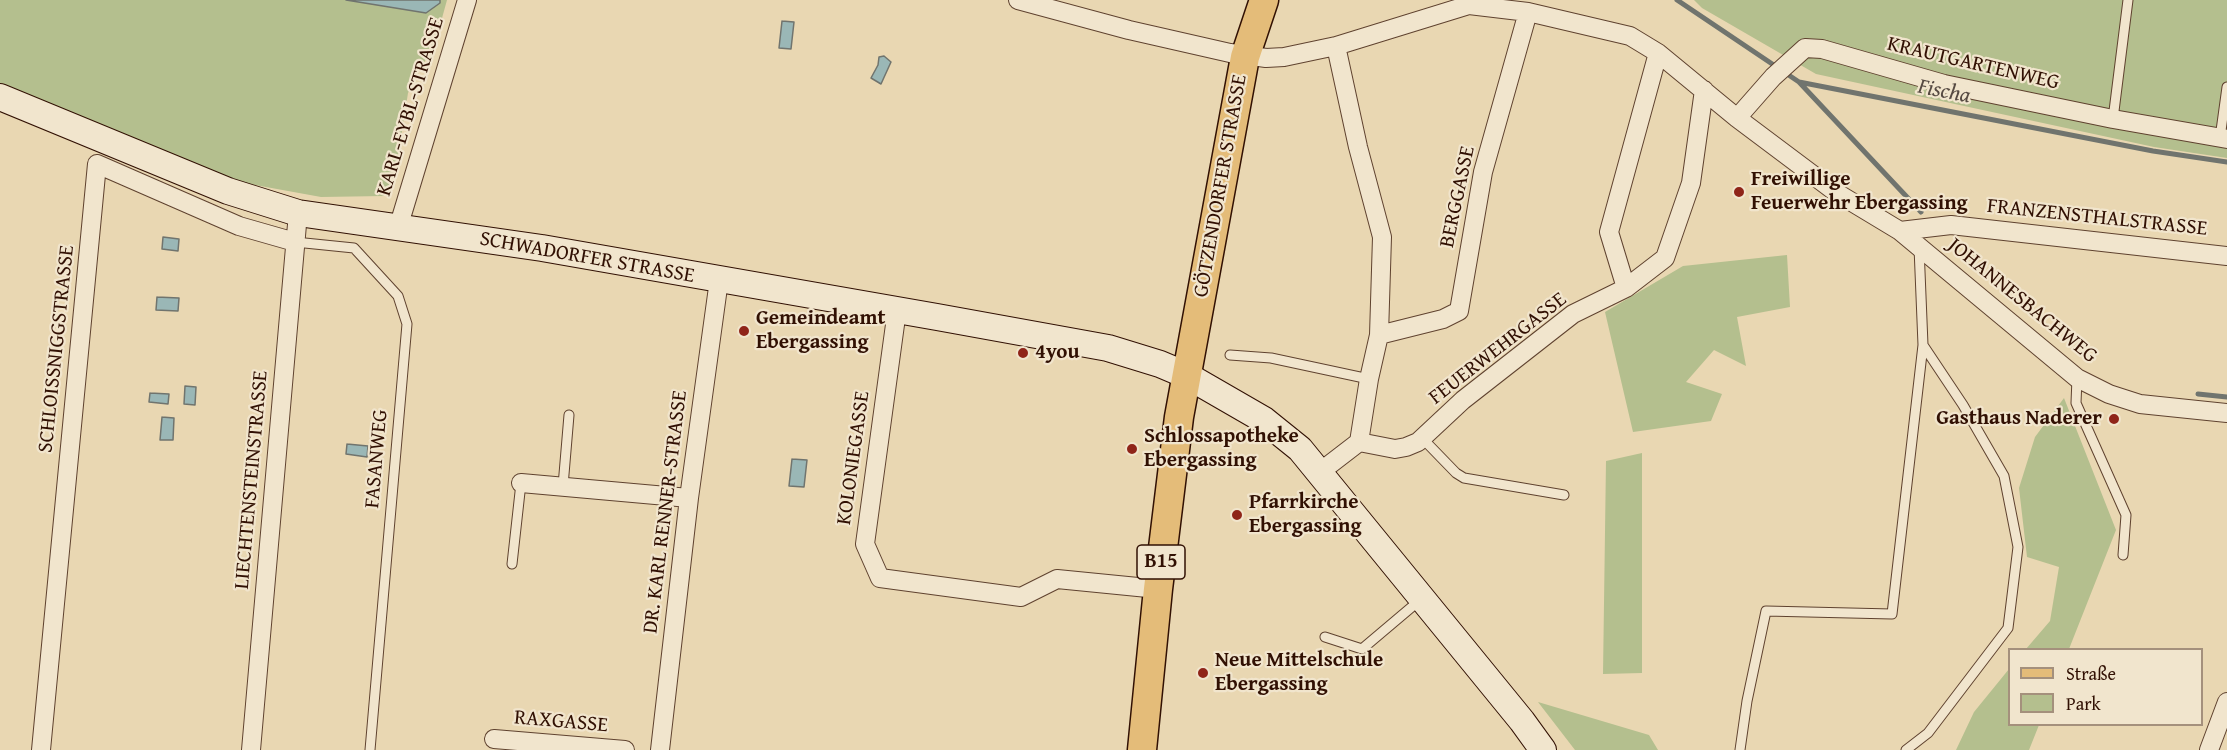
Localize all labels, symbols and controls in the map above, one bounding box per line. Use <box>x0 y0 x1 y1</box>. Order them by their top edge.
street label: KARL-EYBL-STRASSE <box>372 15 450 199</box>
street label: KRAUTGARTENWEG <box>1885 32 2061 96</box>
street label: GÖTZENDORFER STRASSE <box>1189 73 1253 299</box>
water label: Fischa <box>1915 74 1973 110</box>
street label: BERGGASSE <box>1435 144 1481 250</box>
place label: Freiwillige Feuerwehr Ebergassing <box>1751 167 1968 217</box>
marker: Freiwillige Feuerwehr Ebergassing <box>1732 185 1746 199</box>
street label: FRANZENSTHALSTRASSE <box>1986 194 2208 242</box>
street label: SCHWADORFER STRASSE <box>478 227 696 289</box>
street label: JOHANNESBACHWEG <box>1942 233 2102 369</box>
street label: SCHLOISSNIGGSTRASSE <box>34 244 80 454</box>
street label: FEUERWEHRGASSE <box>1424 287 1572 411</box>
place label: Gemeindeamt Ebergassing <box>756 306 885 356</box>
marker: Gemeindeamt Ebergassing <box>737 324 751 338</box>
place label: 4you <box>1035 340 1079 366</box>
marker: 4you <box>1016 346 1030 360</box>
street label: LIECHTENSTEINSTRASSE <box>230 370 274 590</box>
street label: DR. KARL RENNER-STRASSE <box>639 389 693 635</box>
street label: KOLONIEGASSE <box>832 390 876 526</box>
place label: Gasthaus Naderer <box>1936 406 2102 432</box>
street label: FASANWEG <box>360 409 394 509</box>
marker: Gasthaus Naderer <box>2107 412 2121 426</box>
place label: Schlossapotheke Ebergassing <box>1144 424 1299 474</box>
marker: Schlossapotheke Ebergassing <box>1125 442 1139 456</box>
place label: Pfarrkirche Ebergassing <box>1249 490 1362 540</box>
marker: Pfarrkirche Ebergassing <box>1230 508 1244 522</box>
road number: B15 <box>1137 545 1185 579</box>
place label: Neue Mittelschule Ebergassing <box>1215 648 1383 698</box>
legend <box>2008 648 2203 726</box>
text: Straße <box>2066 660 2116 687</box>
marker: Neue Mittelschule Ebergassing <box>1196 666 1210 680</box>
text: Park <box>2066 690 2101 717</box>
street label: RAXGASSE <box>513 705 609 739</box>

